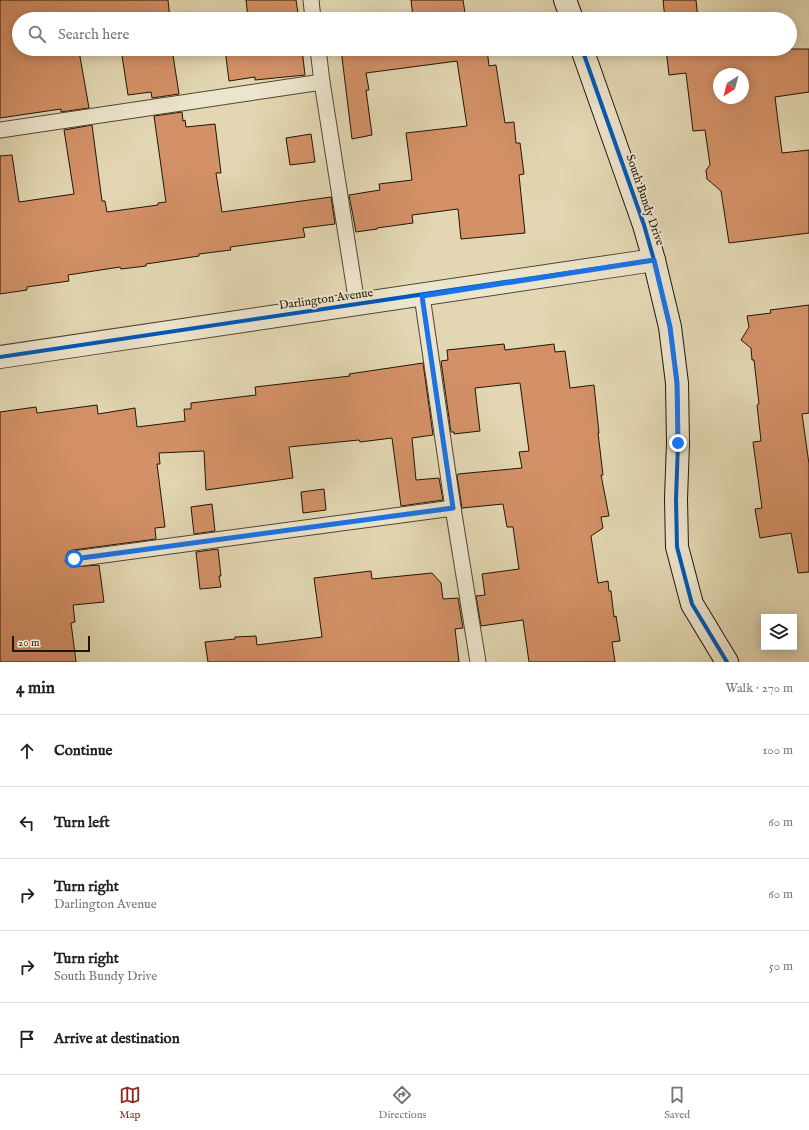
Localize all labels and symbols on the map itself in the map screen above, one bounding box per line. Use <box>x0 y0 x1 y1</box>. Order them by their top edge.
north arrow <box>713 68 749 104</box>
street label: South Bundy Drive <box>622 153 668 248</box>
street label: Darlington Avenue <box>278 285 374 313</box>
route end <box>669 434 687 452</box>
route start <box>65 550 83 568</box>
scale bar <box>12 634 90 653</box>

